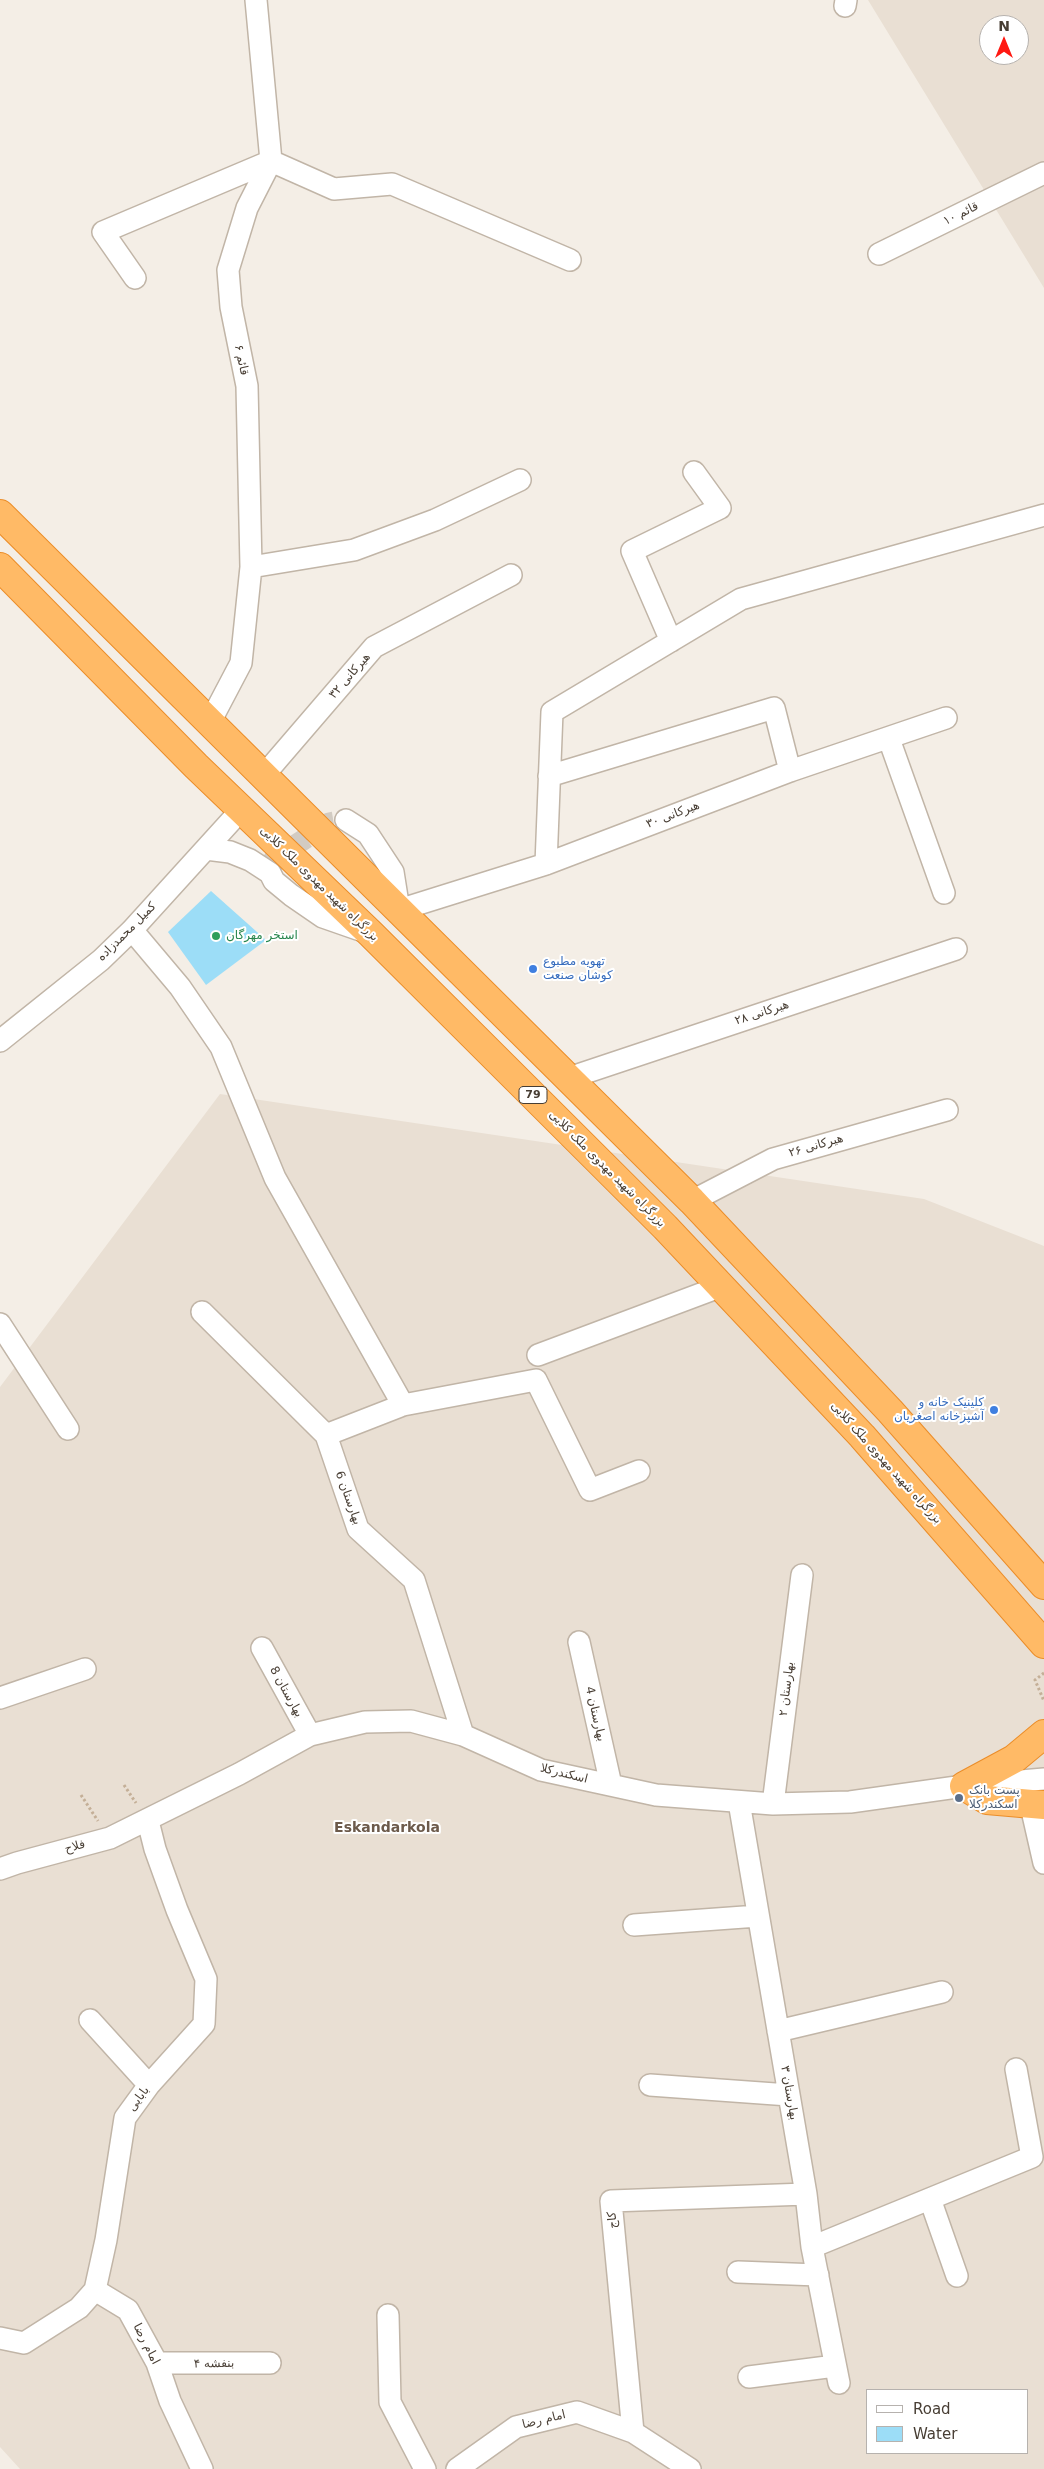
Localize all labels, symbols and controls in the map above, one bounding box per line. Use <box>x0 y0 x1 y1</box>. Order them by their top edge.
north arrow <box>979 15 1029 65</box>
text: N <box>998 18 1010 34</box>
street label: قائم ۱۰ <box>941 199 981 229</box>
street label: قائم ۶ <box>231 343 251 377</box>
street label: هیرکانی ۳۲ <box>326 650 374 702</box>
street label: هیرکانی ۳۰ <box>644 798 702 832</box>
street label: بزرگراه شهید مهدوی ملک کلایی <box>257 823 381 945</box>
street label: کمیل محمدزاده <box>95 900 159 964</box>
place label: استخر مهرگان <box>226 929 298 943</box>
marker: استخر مهرگان <box>210 930 222 942</box>
place label: تهویه مطبوع کوشان صنعت <box>543 955 613 983</box>
marker: تهویه مطبوع کوشان صنعت <box>527 963 539 975</box>
street label: هیرکانی ۲۸ <box>733 998 791 1028</box>
road number: 79 <box>519 1086 547 1104</box>
street label: بزرگراه شهید مهدوی ملک کلایی <box>546 1108 668 1230</box>
street label: هیرکانی ۲۶ <box>787 1131 845 1161</box>
place label: کلینیک خانه و آشپزخانه اصغریان <box>894 1396 984 1424</box>
street label: بزرگراه شهید مهدوی ملک کلایی <box>827 1399 945 1527</box>
marker: کلینیک خانه و آشپزخانه اصغریان <box>988 1404 1000 1416</box>
street label: بهارستان 6 <box>332 1469 364 1527</box>
street label: بهارستان ۲ <box>777 1661 797 1717</box>
street label: بهارستان 8 <box>266 1664 306 1720</box>
street label: بهارستان 4 <box>582 1685 608 1743</box>
street label: اسکندرکلا <box>539 1761 589 1787</box>
place label: پست بانک اسکندرکلا <box>969 1784 1020 1812</box>
marker: پست بانک اسکندرکلا <box>953 1792 965 1804</box>
district label: Eskandarkola <box>334 1820 440 1836</box>
street label: فلاح <box>63 1837 87 1857</box>
street label: بهارستان ۳ <box>777 2065 801 2121</box>
street label: بابایی <box>125 2084 153 2114</box>
street label: کاج <box>605 2211 621 2229</box>
street label: امام رضا <box>130 2321 162 2367</box>
street label: بنفشه ۴ <box>194 2356 234 2372</box>
legend <box>866 2389 1029 2454</box>
text: Road <box>913 2400 951 2418</box>
street label: امام رضا <box>521 2408 567 2432</box>
text: Water <box>913 2425 957 2443</box>

